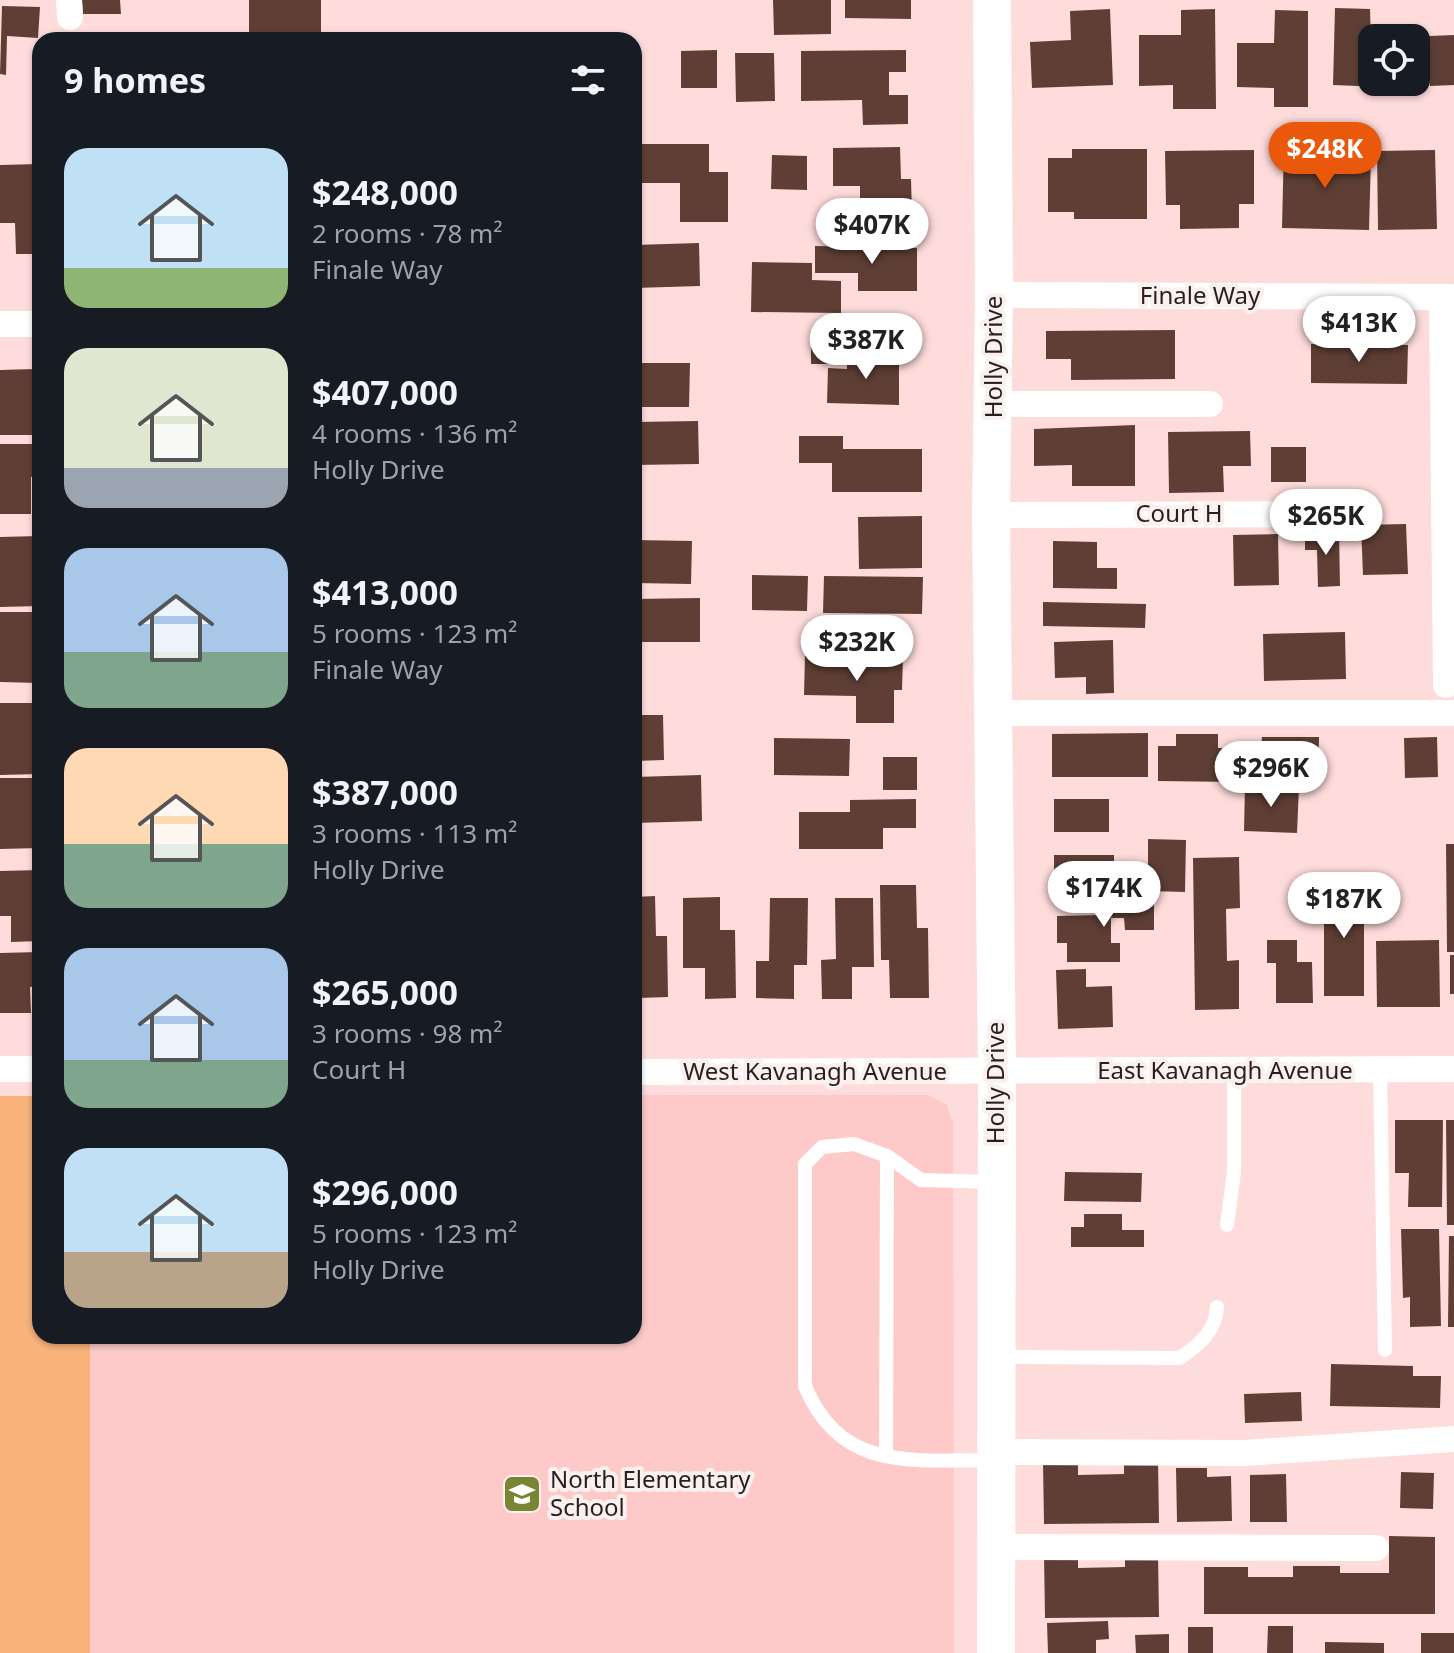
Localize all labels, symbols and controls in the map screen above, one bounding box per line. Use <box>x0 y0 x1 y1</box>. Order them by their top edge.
map controls <box>1358 24 1430 96</box>
button: locate <box>1358 24 1430 96</box>
text: 9 homes <box>64 57 206 103</box>
icon: filters <box>566 58 610 102</box>
pin: $248K <box>1269 122 1381 190</box>
text: $248K <box>1287 130 1363 166</box>
text: $248,000 <box>312 169 458 215</box>
icon: home <box>128 180 224 276</box>
pin: $407K <box>816 198 928 266</box>
text: $407K <box>834 206 910 242</box>
text: 2 rooms · 78 m² <box>312 215 502 251</box>
text: Finale Way <box>312 251 443 287</box>
street label: Finale Way <box>1140 278 1261 311</box>
street label: Holly Drive <box>976 296 1009 418</box>
pin: $413K <box>1303 296 1415 364</box>
text: $413K <box>1321 304 1397 340</box>
pin: $387K <box>810 313 922 381</box>
text: $387K <box>828 321 904 357</box>
text: $407,000 <box>312 369 458 415</box>
icon: home <box>128 380 224 476</box>
text: 4 rooms · 136 m² <box>312 415 517 451</box>
text: Holly Drive <box>312 451 445 487</box>
pin: $265K <box>1270 489 1382 557</box>
street label: Court H <box>1135 496 1223 529</box>
text: $265K <box>1288 497 1364 533</box>
text: $413,000 <box>312 569 458 615</box>
icon: home <box>128 580 224 676</box>
text: 5 rooms · 123 m² <box>312 615 517 651</box>
pin: $232K <box>801 615 913 683</box>
text: $232K <box>819 623 895 659</box>
text: Finale Way <box>312 651 443 687</box>
pin: $296K <box>1215 741 1327 809</box>
text: $296K <box>1233 749 1309 785</box>
text: $387,000 <box>312 769 458 815</box>
icon: home <box>128 780 224 876</box>
text: 3 rooms · 113 m² <box>312 815 517 851</box>
text: Holly Drive <box>312 851 445 887</box>
pin: $174K <box>1048 861 1160 929</box>
text: $174K <box>1066 869 1142 905</box>
pin: $187K <box>1288 872 1400 940</box>
text: $187K <box>1306 880 1382 916</box>
text: $265,000 <box>312 969 458 1015</box>
icon: home <box>128 980 224 1076</box>
text: 3 rooms · 98 m² <box>312 1015 502 1051</box>
street label: Holly Drive <box>978 1022 1011 1144</box>
text: Court H <box>312 1051 406 1087</box>
street label: East Kavanagh Avenue <box>1097 1053 1353 1086</box>
street label: West Kavanagh Avenue <box>683 1054 947 1087</box>
text: $296,000 <box>312 1169 458 1215</box>
icon: home <box>128 1180 224 1276</box>
text: 5 rooms · 123 m² <box>312 1215 517 1251</box>
text: Holly Drive <box>312 1251 445 1287</box>
place label: North Elementary School <box>550 1462 751 1523</box>
school or university icon: North Elementary School <box>501 1473 543 1515</box>

